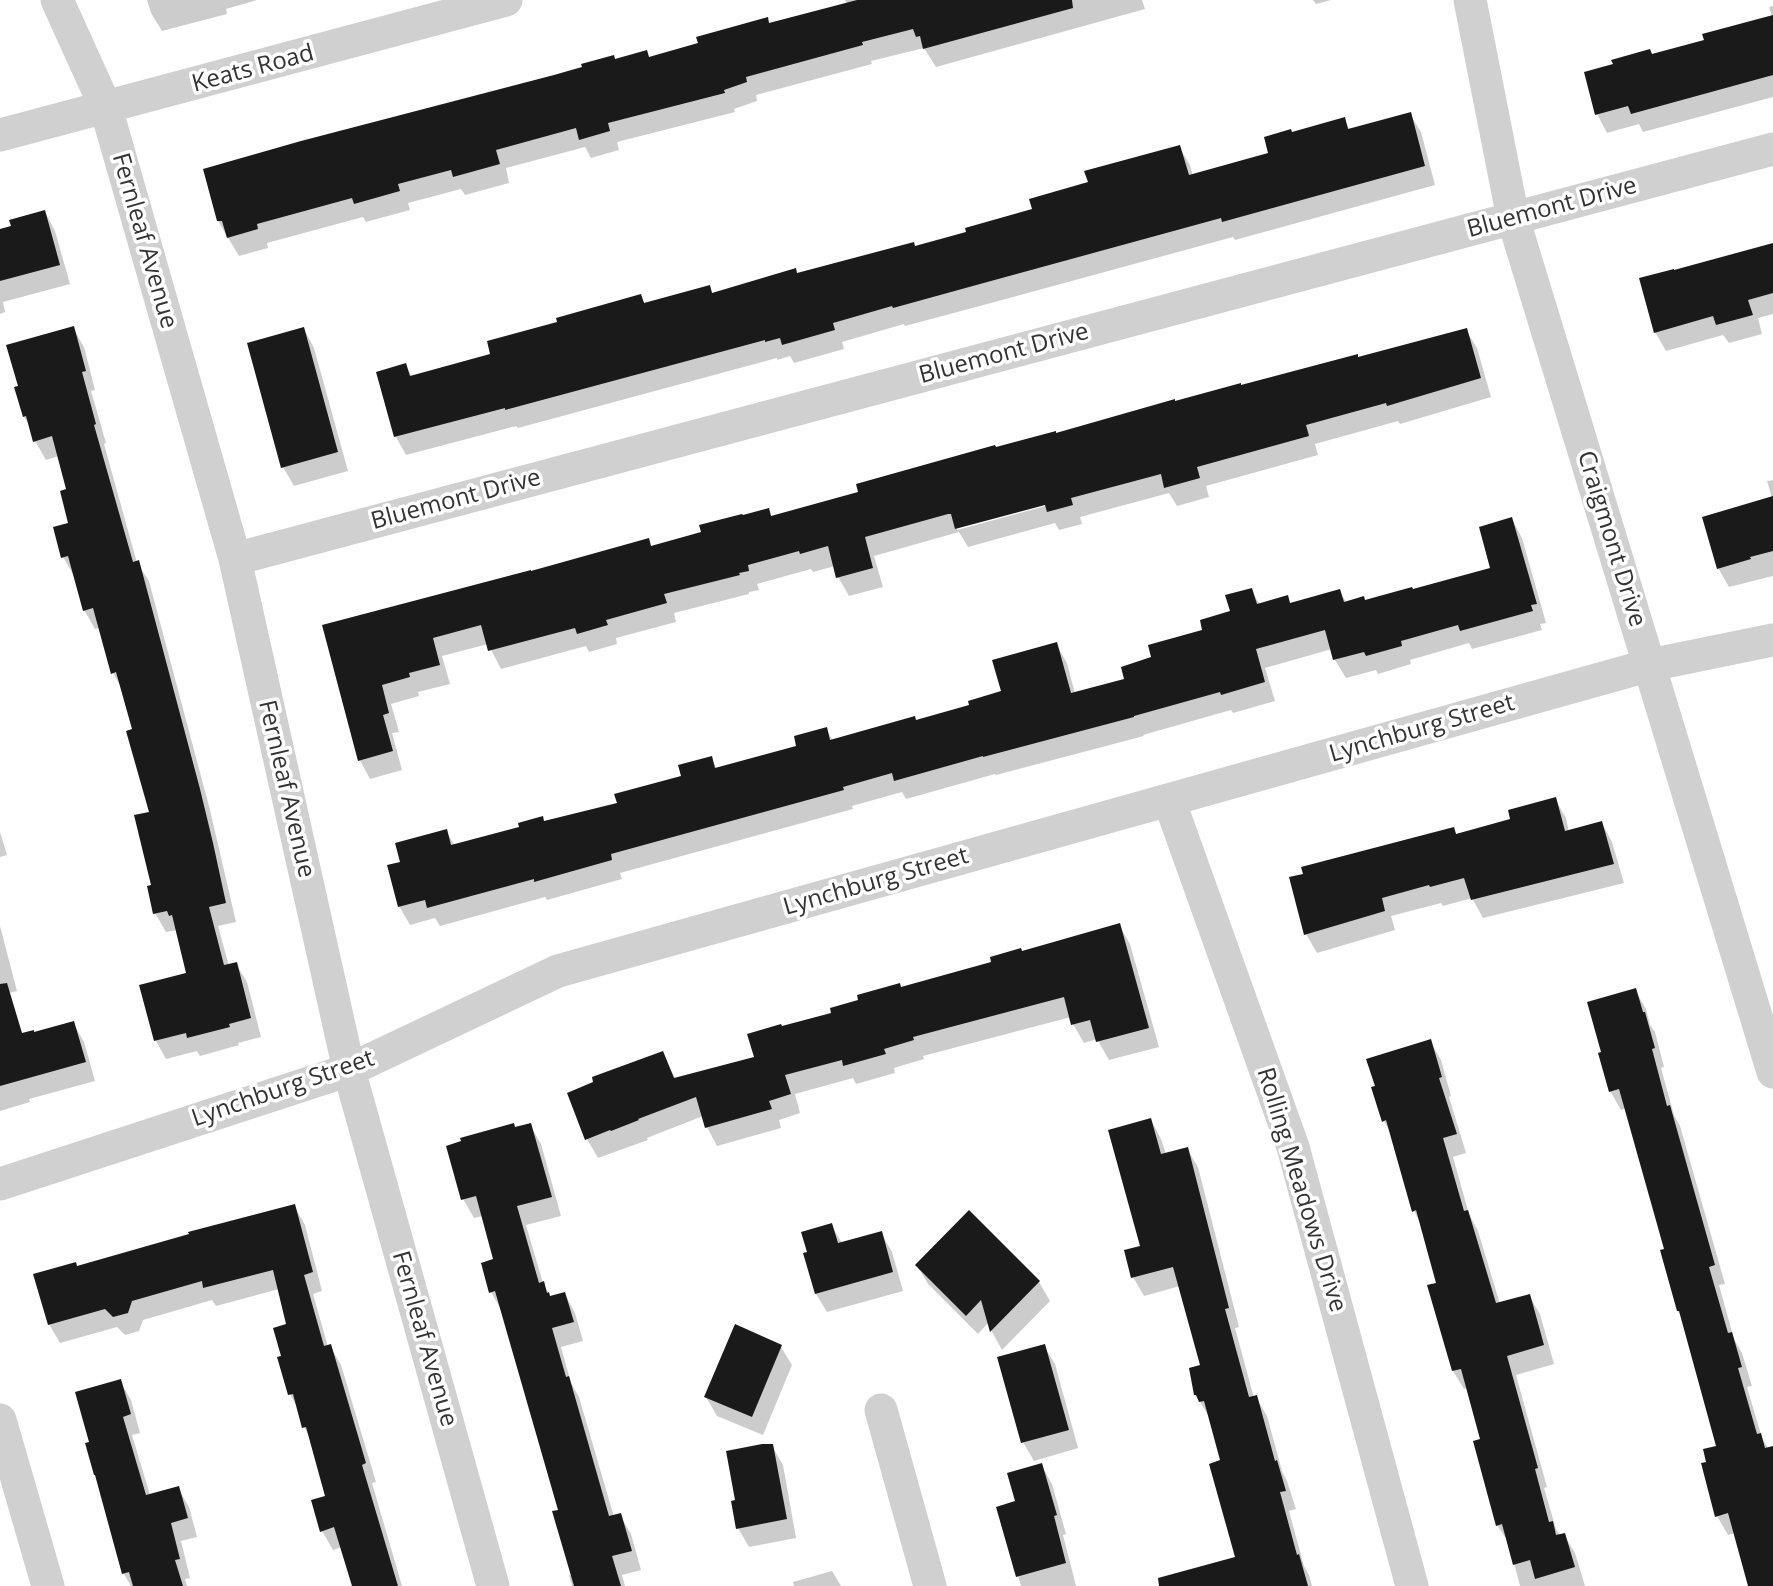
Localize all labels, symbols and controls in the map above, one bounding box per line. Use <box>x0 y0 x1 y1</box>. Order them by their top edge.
street label: Keats Road <box>189 39 317 99</box>
street label: Fernleaf Avenue <box>105 150 183 332</box>
street label: Bluemont Drive <box>1464 171 1640 245</box>
street label: Bluemont Drive <box>916 317 1092 391</box>
street label: Craigmont Drive <box>1571 448 1651 630</box>
street label: Bluemont Drive <box>368 463 544 537</box>
street label: Lynchburg Street <box>1326 689 1518 769</box>
street label: Fernleaf Avenue <box>252 698 320 880</box>
street label: Lynchburg Street <box>780 842 972 922</box>
street label: Lynchburg Street <box>188 1044 378 1134</box>
street label: Rolling Meadows Drive <box>1250 1064 1352 1316</box>
street label: Fernleaf Avenue <box>385 1248 463 1430</box>

